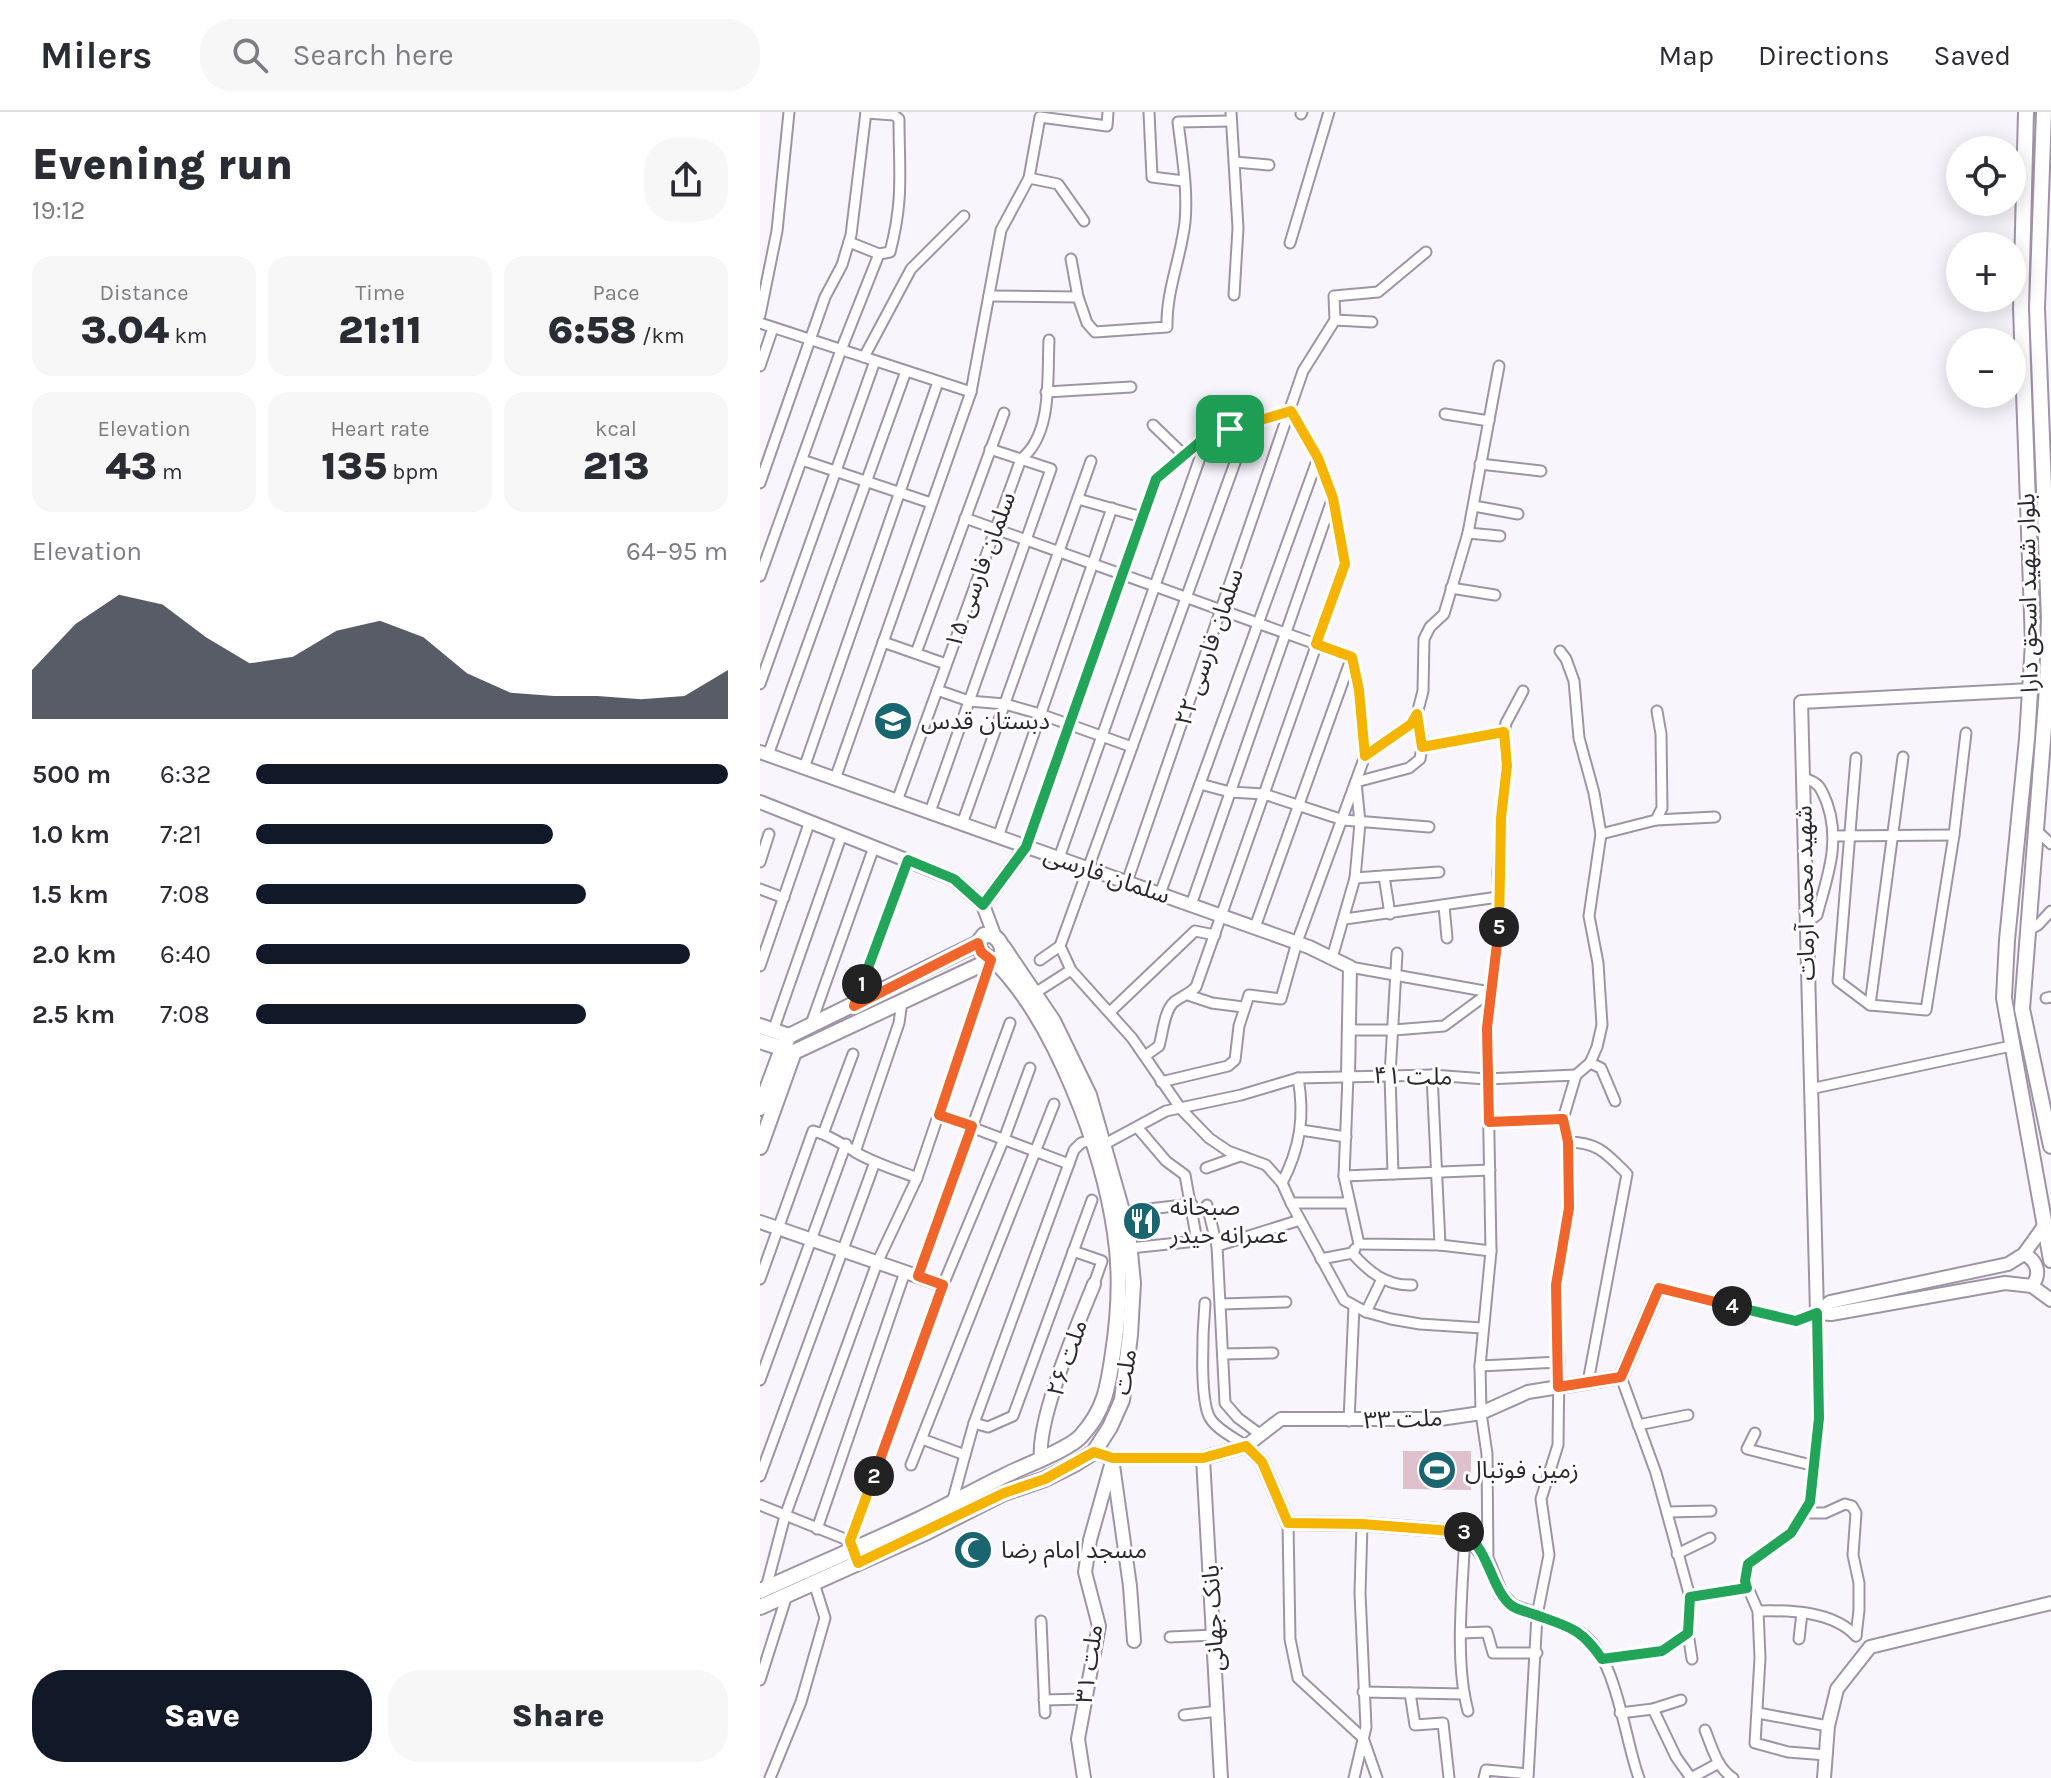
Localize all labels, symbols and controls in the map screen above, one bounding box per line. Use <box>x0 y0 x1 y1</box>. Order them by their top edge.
search box <box>200 19 760 91</box>
text: Milers <box>40 33 152 78</box>
icon: search <box>228 33 272 77</box>
text: Search here <box>292 37 454 73</box>
text: Map <box>1659 39 1714 72</box>
text: Directions <box>1758 39 1890 72</box>
text: Saved <box>1934 39 2011 72</box>
map controls <box>1946 136 2026 408</box>
button: locate <box>1946 136 2026 216</box>
button: share <box>644 138 728 222</box>
text: Evening run <box>32 139 293 190</box>
text: 19:12 <box>32 195 85 226</box>
button: + <box>1946 232 2026 312</box>
text: Distance <box>100 280 188 306</box>
text: Time <box>355 280 405 306</box>
text: Pace <box>593 280 639 306</box>
text: 3.04 <box>81 306 169 353</box>
text: 21:11 <box>338 306 422 353</box>
text: 6:58 <box>547 306 637 353</box>
text: km <box>169 323 207 349</box>
text: /km <box>637 323 685 349</box>
button: − <box>1946 328 2026 408</box>
pin <box>1196 395 1264 463</box>
icon: arrive <box>1208 407 1252 451</box>
text: Elevation <box>97 416 191 442</box>
text: Heart rate <box>330 416 430 442</box>
text: kcal <box>595 416 637 442</box>
text: 43 <box>105 442 157 489</box>
text: 135 <box>321 442 387 489</box>
text: 213 <box>583 442 649 489</box>
text: m <box>157 459 183 485</box>
text: bpm <box>387 459 439 485</box>
street label: سلمان فارسی ۱۵ <box>939 488 1021 652</box>
street label: بلوار شهید اسحق دارا <box>2012 493 2045 693</box>
text: Elevation <box>32 536 142 567</box>
text: 64–95 m <box>626 536 728 567</box>
street label: سلمان فارسی ۲۲ <box>1169 565 1249 729</box>
school or university icon: دبستان قدس <box>872 700 914 742</box>
place label: دبستان قدس <box>921 707 1050 735</box>
text: 500 m <box>32 759 111 790</box>
text: 6:32 <box>160 759 211 790</box>
street label: شهید محمد آرمات <box>1789 805 1821 981</box>
text: 1.0 km <box>32 819 110 850</box>
text: 7:21 <box>160 819 202 850</box>
street label: سلمان فارسی <box>1040 840 1174 910</box>
text: 1.5 km <box>32 879 109 910</box>
text: 7:08 <box>160 879 210 910</box>
pin: 5 <box>1479 907 1519 947</box>
text: 5 <box>1493 914 1505 940</box>
text: 2.0 km <box>32 939 116 970</box>
text: 6:40 <box>160 939 211 970</box>
pin: 1 <box>842 964 882 1004</box>
text: 1 <box>858 971 866 997</box>
text: 2.5 km <box>32 999 115 1030</box>
text: 7:08 <box>160 999 210 1030</box>
street label: ملت ۴۱ <box>1373 1061 1453 1091</box>
place label: صبحانه عصرانه حیدر <box>1169 1193 1288 1249</box>
restaurant icon: صبحانه عصرانه حیدر <box>1121 1200 1163 1242</box>
pin: 4 <box>1712 1286 1752 1326</box>
text: 4 <box>1725 1293 1739 1319</box>
street label: ملت ۲۶ <box>1041 1316 1093 1400</box>
street label: ملت <box>1108 1347 1142 1397</box>
street label: ملت ۳۳ <box>1363 1404 1443 1434</box>
sports icon: زمین فوتبال <box>1416 1449 1458 1491</box>
pin: 2 <box>854 1456 894 1496</box>
place label: زمین فوتبال <box>1465 1456 1579 1484</box>
text: 2 <box>867 1463 881 1489</box>
pin: 3 <box>1444 1512 1484 1552</box>
text: 3 <box>1457 1519 1471 1545</box>
mosque icon: مسجد امام رضا <box>952 1529 994 1571</box>
place label: مسجد امام رضا <box>1001 1536 1147 1568</box>
street label: بانک جهانی <box>1196 1564 1230 1672</box>
street label: ملت ۳۱ <box>1070 1623 1108 1705</box>
button: Save <box>32 1670 372 1762</box>
button: Share <box>388 1670 728 1762</box>

